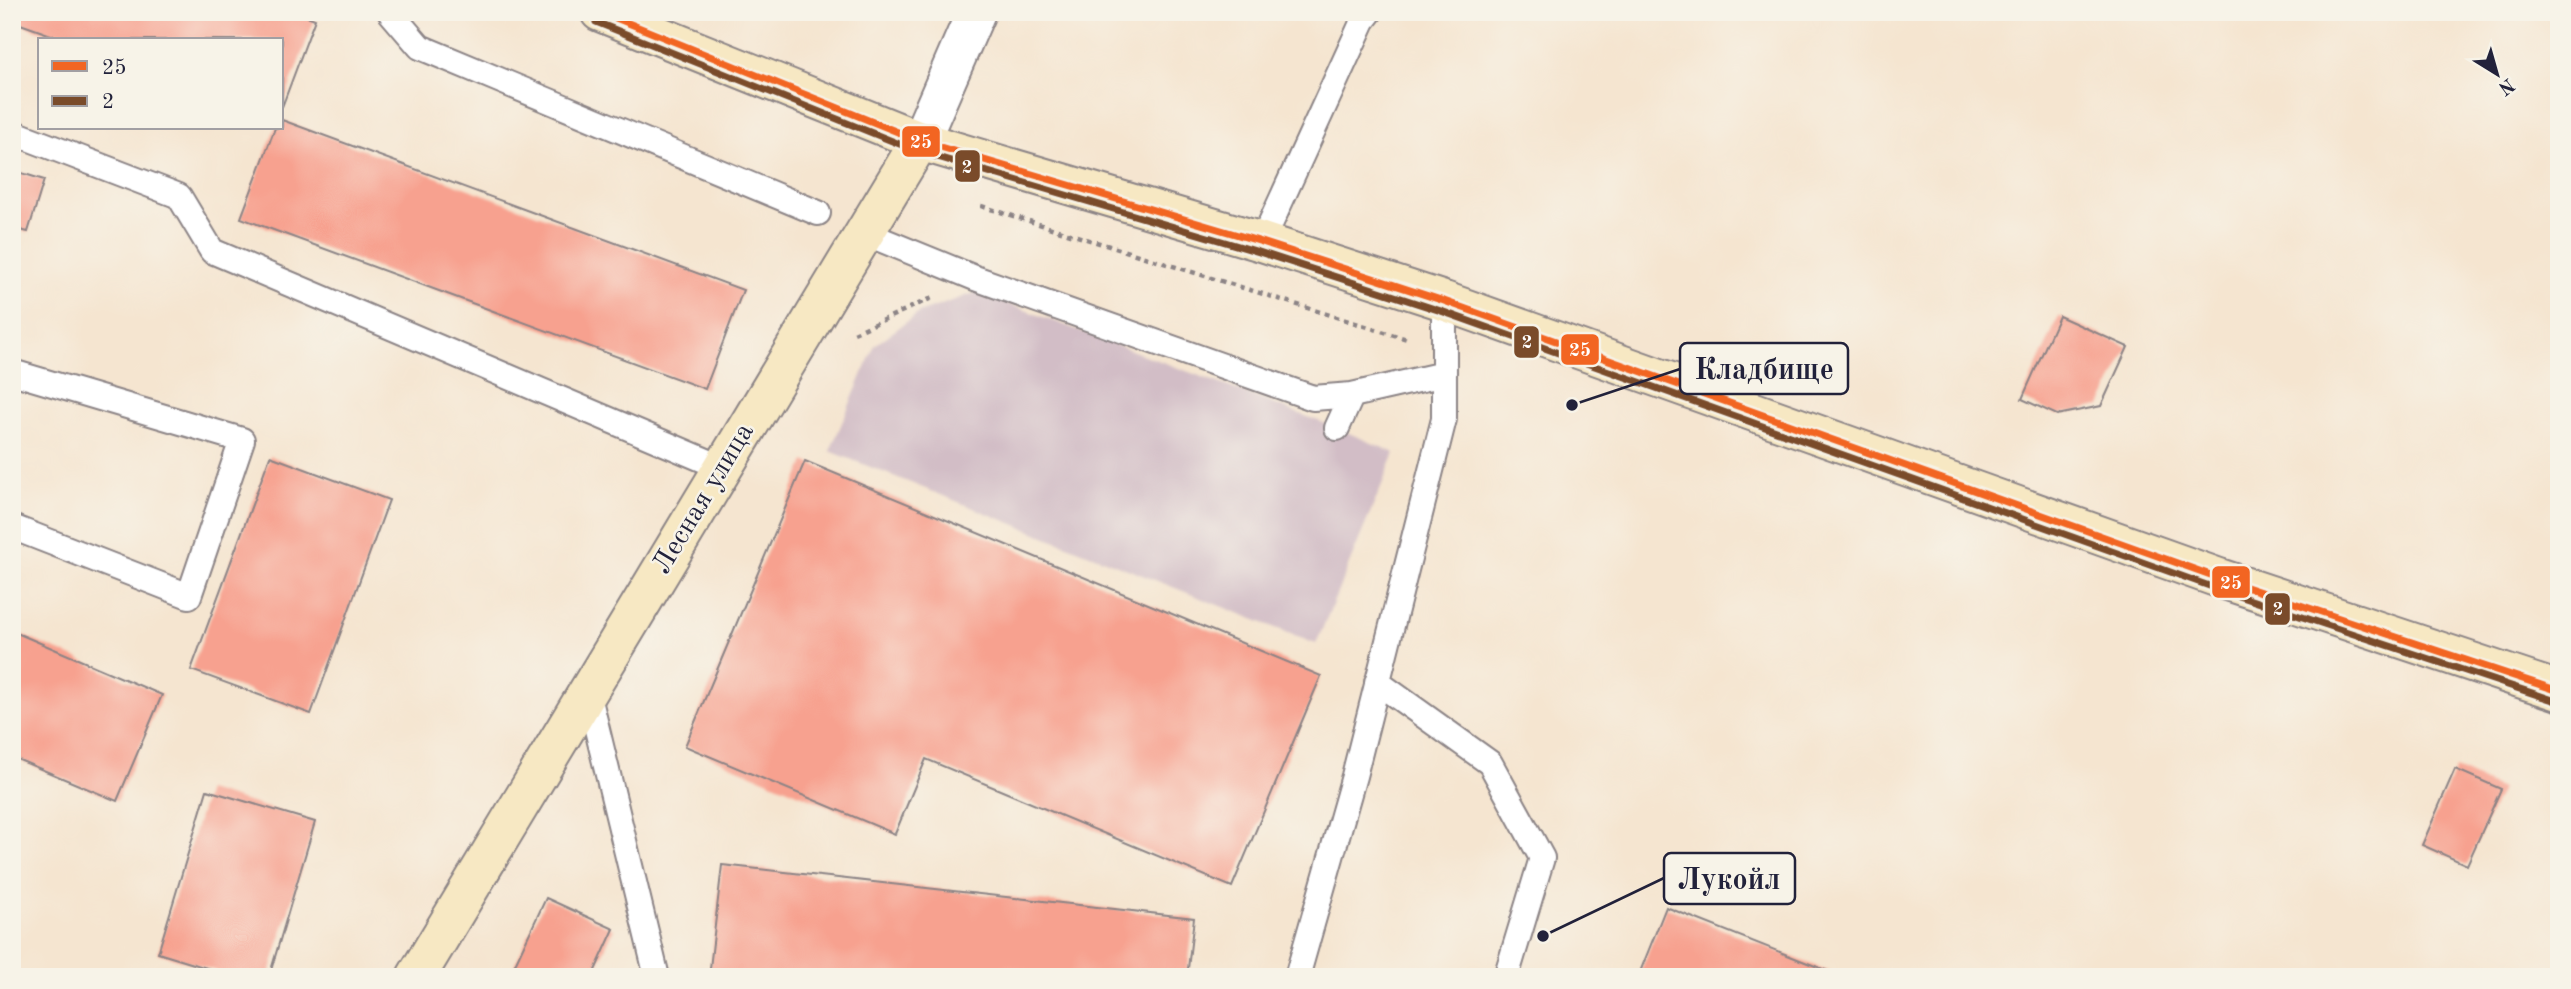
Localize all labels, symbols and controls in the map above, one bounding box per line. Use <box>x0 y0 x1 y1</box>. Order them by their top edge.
legend <box>38 38 284 130</box>
north arrow <box>2462 38 2532 108</box>
text: 25 <box>102 58 126 79</box>
text: N <box>2494 74 2517 98</box>
text: 2 <box>102 92 114 113</box>
line badge: 25 <box>901 125 941 158</box>
text: 25 <box>910 134 932 153</box>
line badge: 2 <box>954 149 981 183</box>
text: 2 <box>961 159 973 178</box>
line badge: 2 <box>1513 325 1540 359</box>
line badge: 25 <box>1560 333 1600 366</box>
text: 2 <box>1521 334 1533 353</box>
text: 25 <box>1569 342 1591 361</box>
callout: Кладбище <box>1680 343 1848 394</box>
text: Кладбище <box>1694 356 1834 386</box>
street label: Лесная улица <box>648 419 760 579</box>
line badge: 25 <box>2211 565 2251 599</box>
text: 25 <box>2220 575 2242 594</box>
line badge: 2 <box>2264 592 2291 626</box>
text: 2 <box>2272 601 2284 620</box>
callout: Лукойл <box>1664 853 1795 904</box>
text: Лукойл <box>1678 866 1780 896</box>

